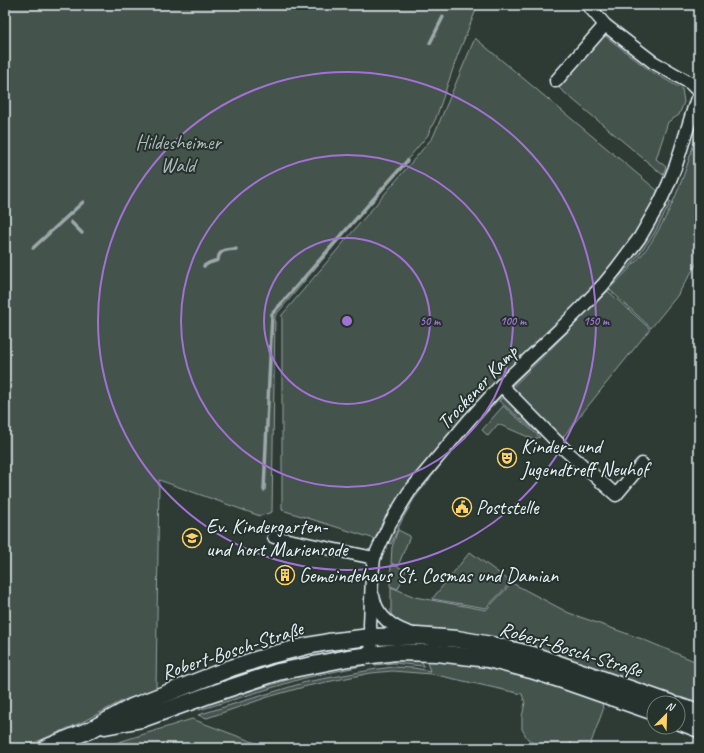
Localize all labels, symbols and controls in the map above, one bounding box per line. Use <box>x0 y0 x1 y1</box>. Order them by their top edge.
park label: Hildesheimer Wald <box>135 130 222 178</box>
text: 50 m <box>420 313 441 329</box>
text: 100 m <box>500 313 527 329</box>
text: 150 m <box>583 313 610 329</box>
centre of rings <box>340 314 354 328</box>
street label: Trockener Kamp <box>432 339 524 435</box>
place label: Kinder- und Jugendtreff Neuhof <box>520 434 652 482</box>
theatre icon: Kinder- und Jugendtreff Neuhof <box>496 447 518 469</box>
place label: Poststelle <box>476 495 540 520</box>
public building icon: Poststelle <box>451 496 473 518</box>
place label: Ev. Kindergarten- und hort Marienrode <box>206 514 349 562</box>
school or university icon: Ev. Kindergarten- und hort Marienrode <box>181 527 203 549</box>
place label: Gemeindehaus St. Cosmas und Damian <box>299 563 559 588</box>
building icon: Gemeindehaus St. Cosmas und Damian <box>274 564 296 586</box>
street label: Robert-Bosch-Straße <box>158 615 307 685</box>
street label: Robert-Bosch-Straße <box>497 616 646 683</box>
north arrow <box>646 695 686 735</box>
text: N <box>664 698 678 714</box>

